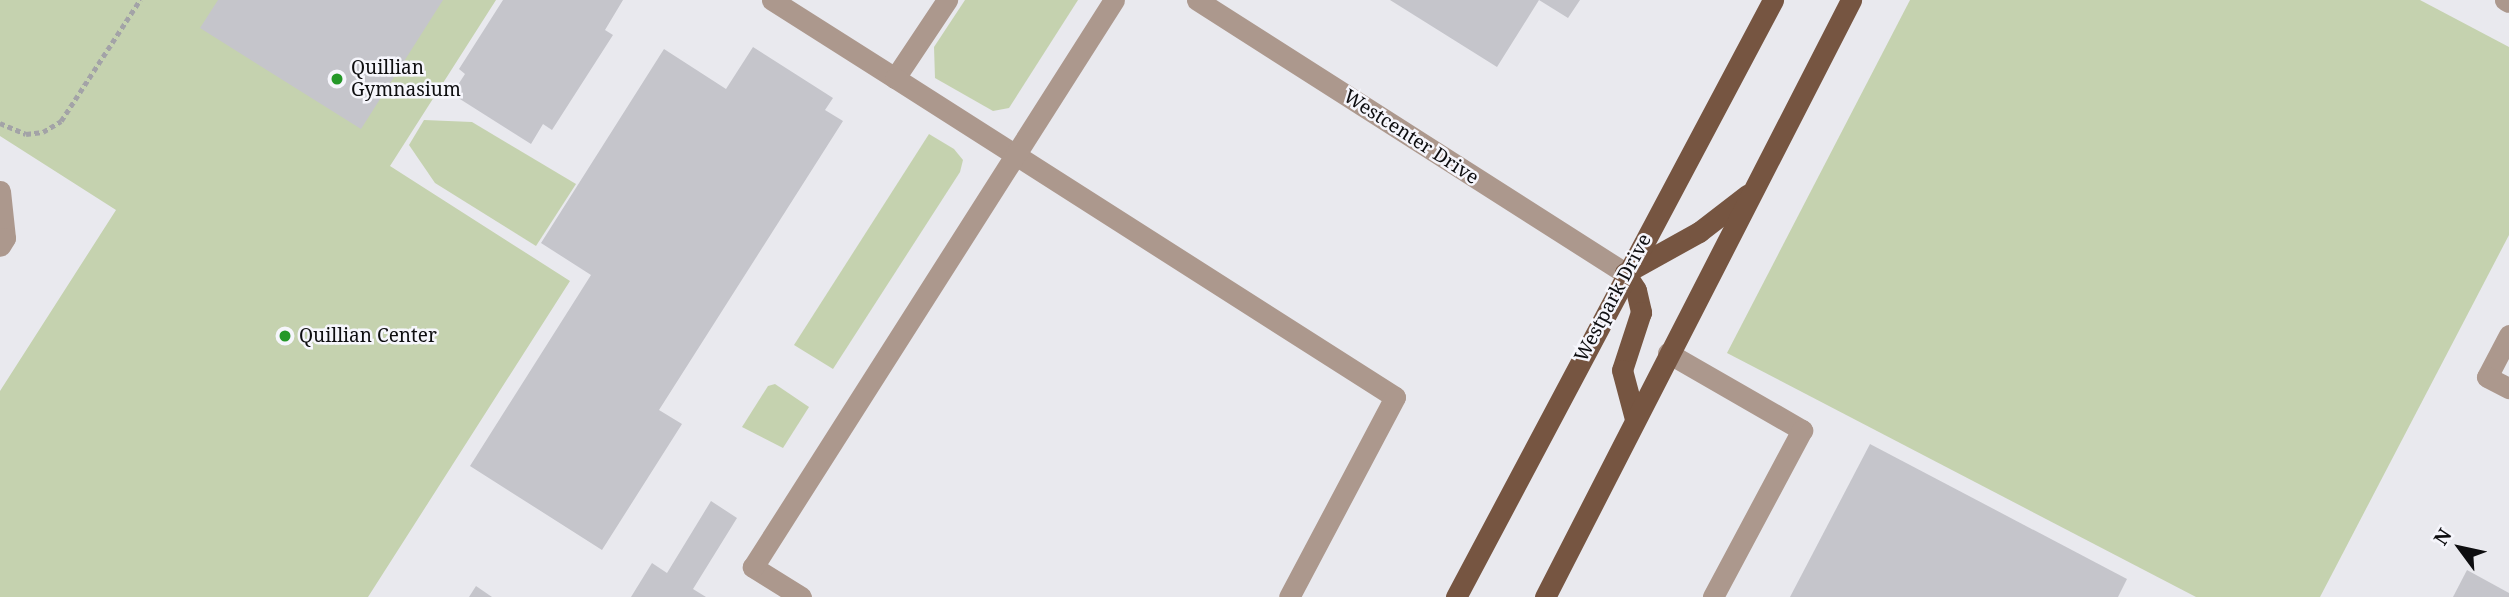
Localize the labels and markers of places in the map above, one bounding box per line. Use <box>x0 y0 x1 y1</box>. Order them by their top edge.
place label: Quillian Gymnasium <box>351 57 461 101</box>
marker: Quillian Gymnasium <box>329 71 345 87</box>
place label: Quillian Center <box>299 325 437 347</box>
marker: Quillian Center <box>277 328 293 344</box>

